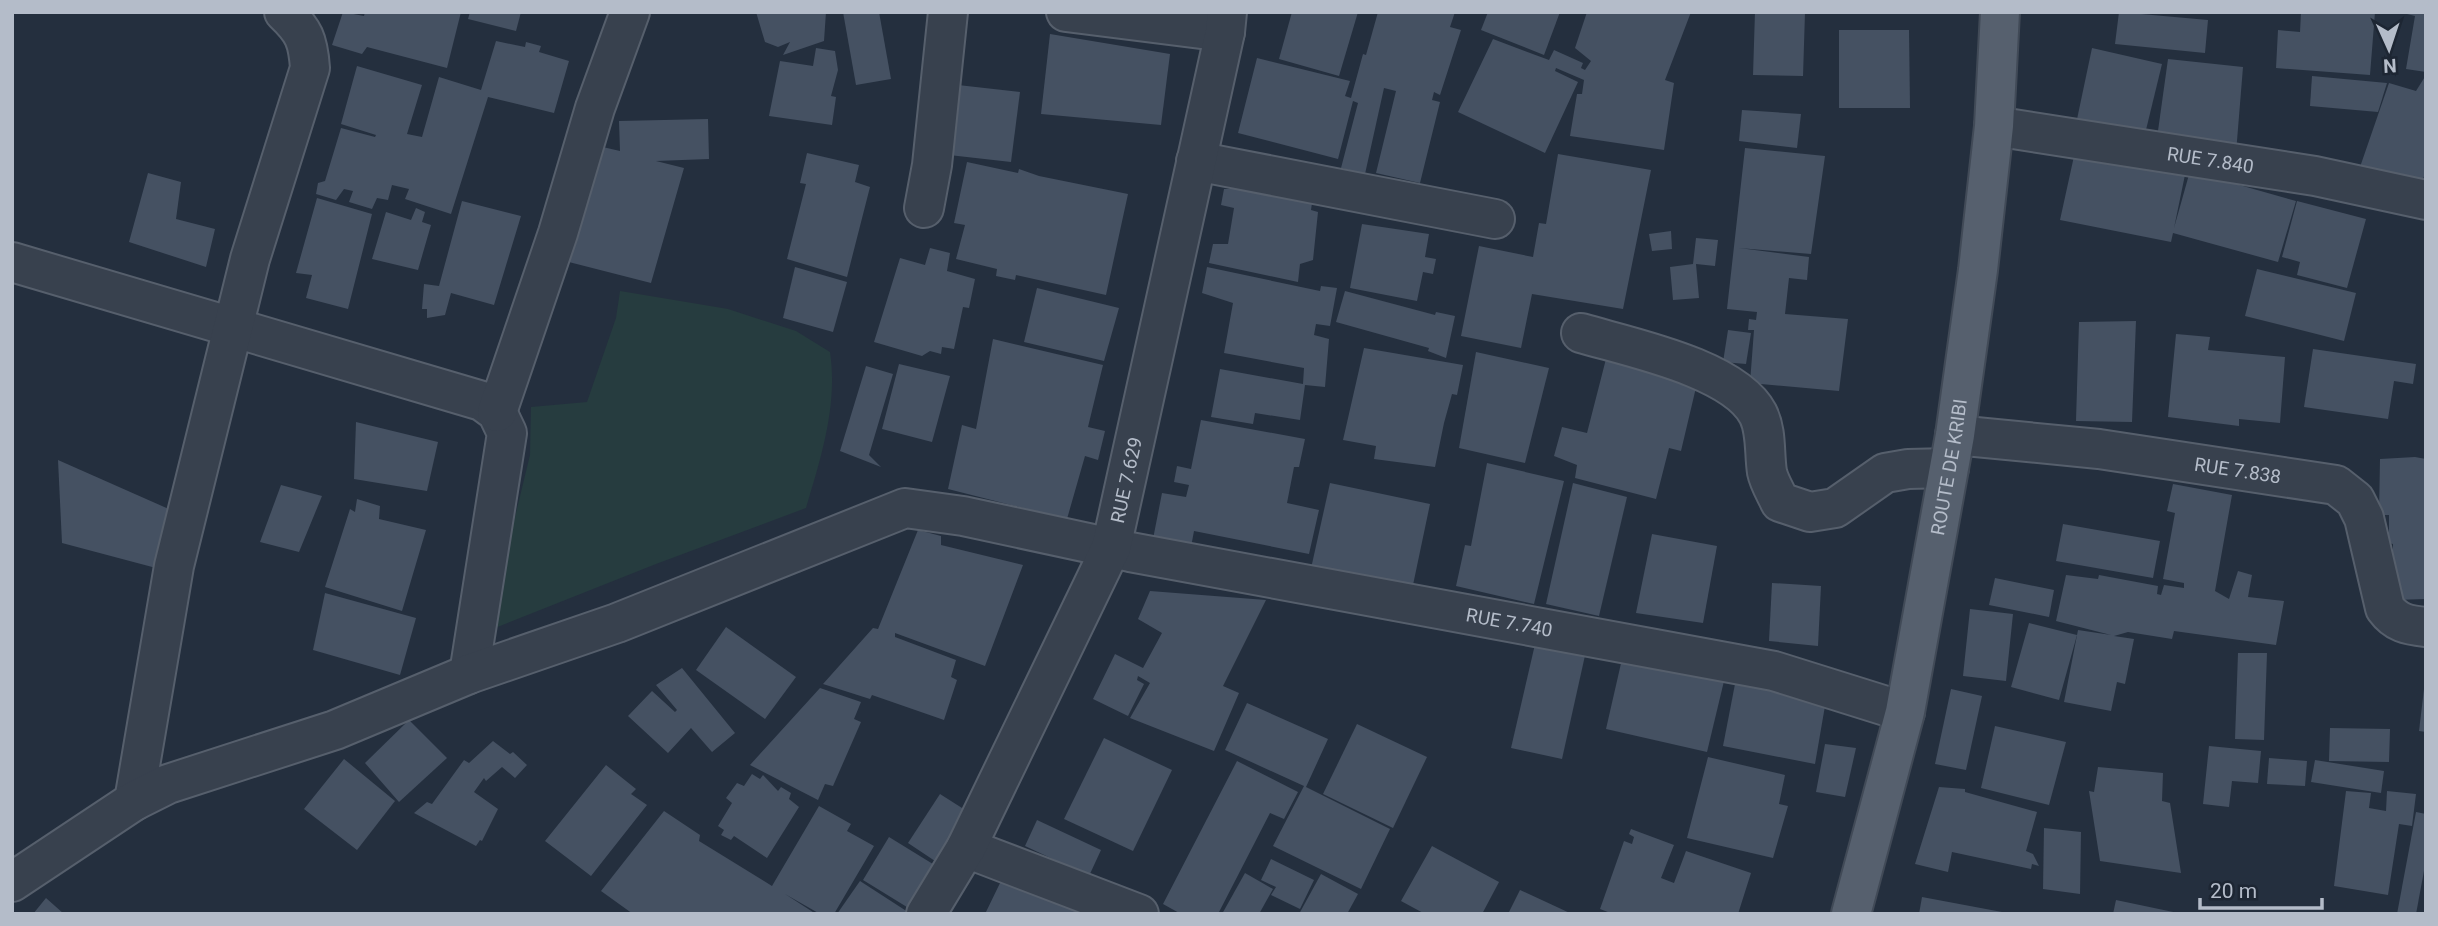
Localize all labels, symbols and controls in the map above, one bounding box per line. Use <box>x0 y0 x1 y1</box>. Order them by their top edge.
north arrow <box>2354 14 2424 84</box>
text: N <box>2383 54 2397 77</box>
street label: RUE 7.840 <box>2165 142 2255 178</box>
street label: ROUTE DE KRIBI <box>1926 397 1972 537</box>
street label: RUE 7.629 <box>1106 435 1147 525</box>
street label: RUE 7.838 <box>2193 453 2283 488</box>
street label: RUE 7.740 <box>1464 603 1554 642</box>
scale bar <box>2200 866 2322 910</box>
text: 20 m <box>2210 879 2257 903</box>

